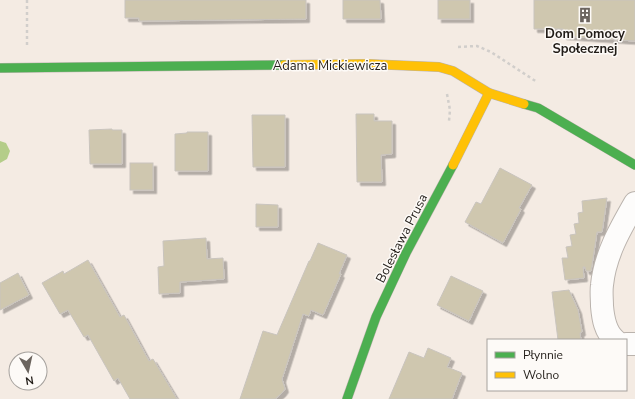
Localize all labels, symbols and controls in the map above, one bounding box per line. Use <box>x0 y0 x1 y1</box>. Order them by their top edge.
building icon: Dom Pomocy Społecznej <box>576 6 594 24</box>
place label: Dom Pomocy Społecznej <box>545 25 625 58</box>
street label: Adama Mickiewicza <box>273 57 387 75</box>
street label: Bolesława Prusa <box>372 191 432 286</box>
legend <box>487 339 627 391</box>
text: Płynnie <box>523 347 563 363</box>
north arrow <box>8 351 48 391</box>
text: Wolno <box>523 367 560 383</box>
text: N <box>24 372 35 388</box>

